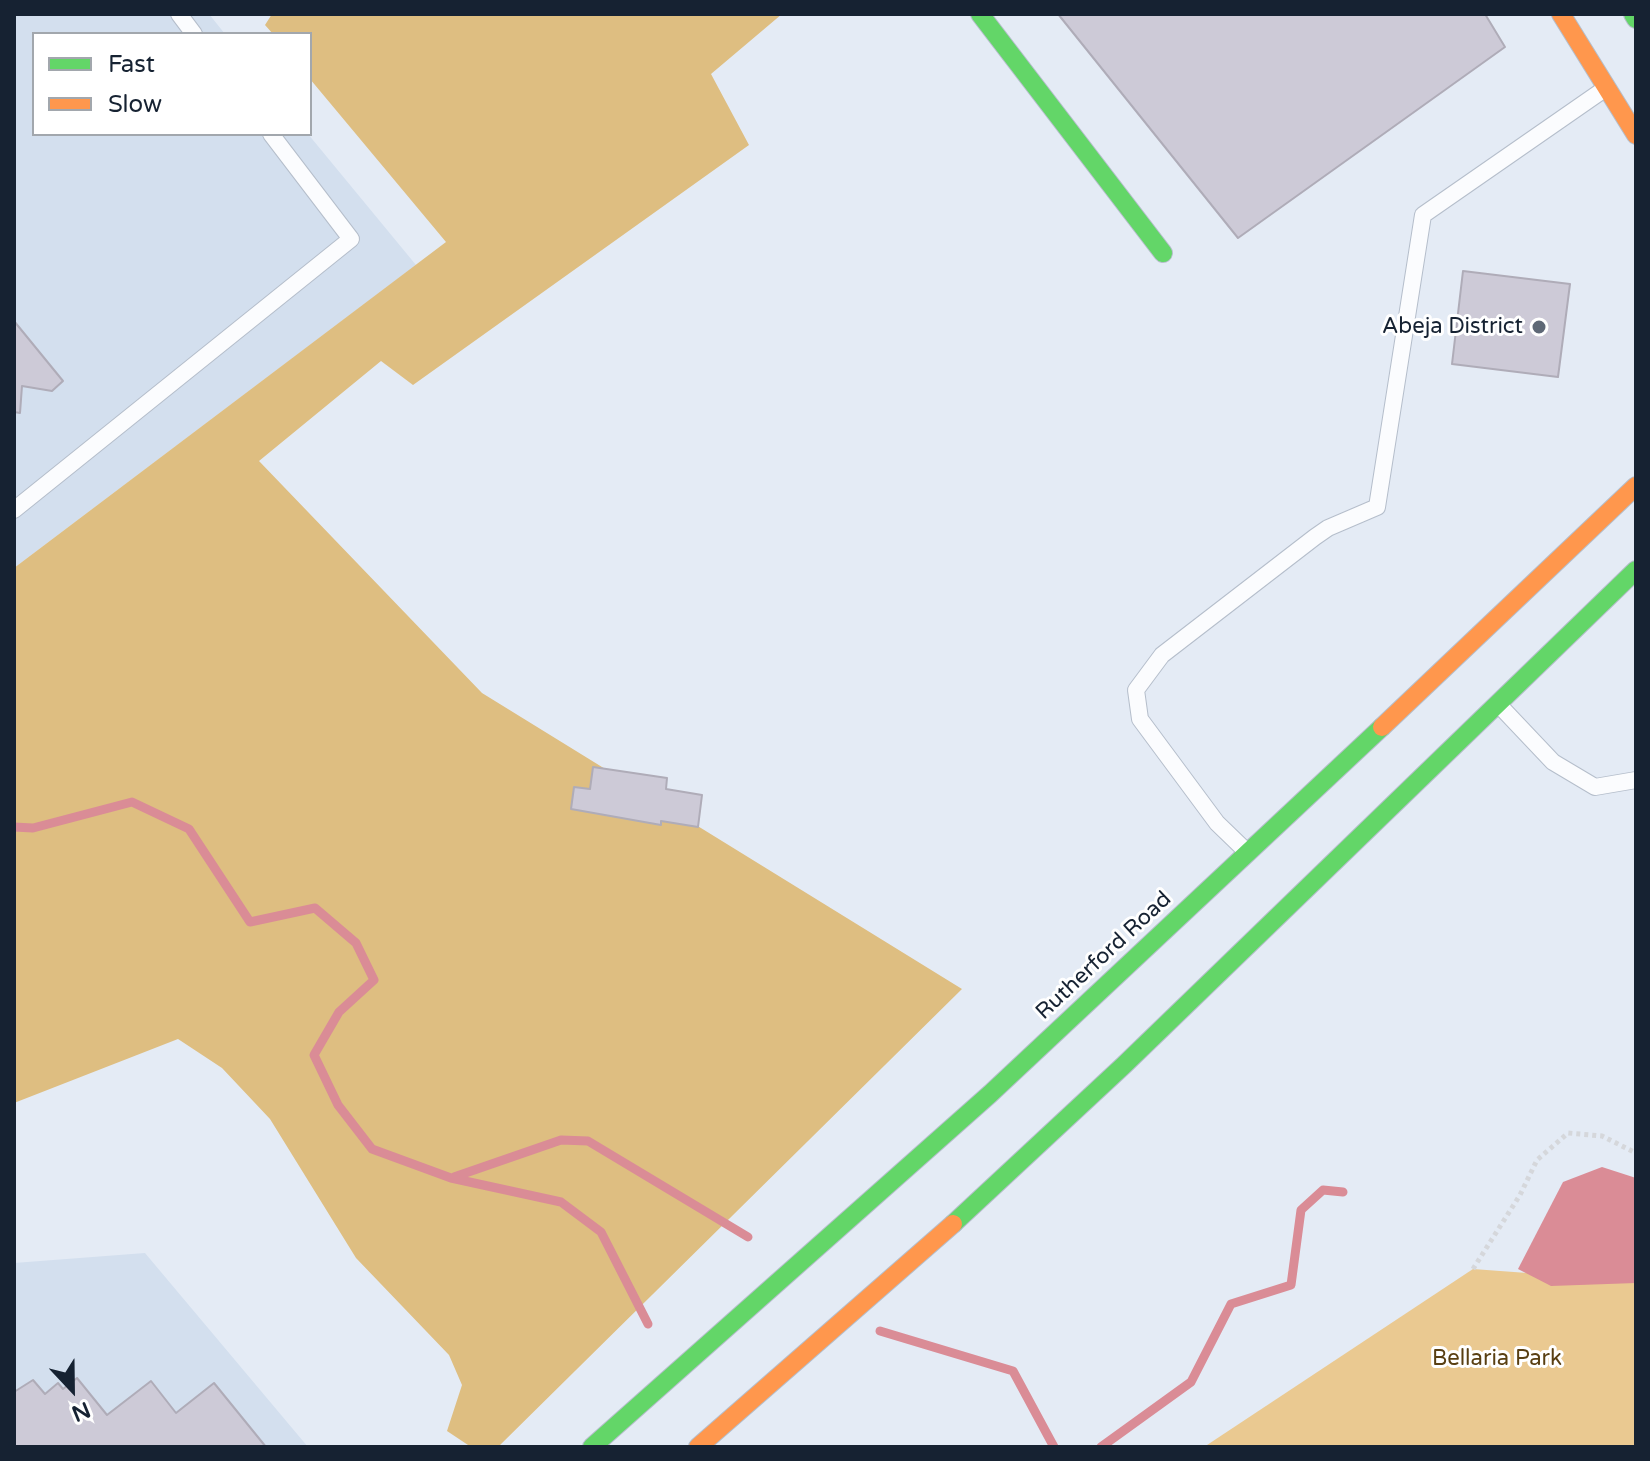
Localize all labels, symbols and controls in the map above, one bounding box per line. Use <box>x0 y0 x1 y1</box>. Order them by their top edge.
legend <box>32 32 312 136</box>
text: Fast <box>108 50 155 79</box>
text: Slow <box>108 90 162 119</box>
place label: Abeja District <box>1382 314 1523 340</box>
marker: Abeja District <box>1530 318 1548 336</box>
street label: Rutherford Road <box>1031 886 1177 1026</box>
park label: Bellaria Park <box>1432 1346 1562 1372</box>
north arrow <box>32 1349 112 1429</box>
text: N <box>68 1396 94 1427</box>

